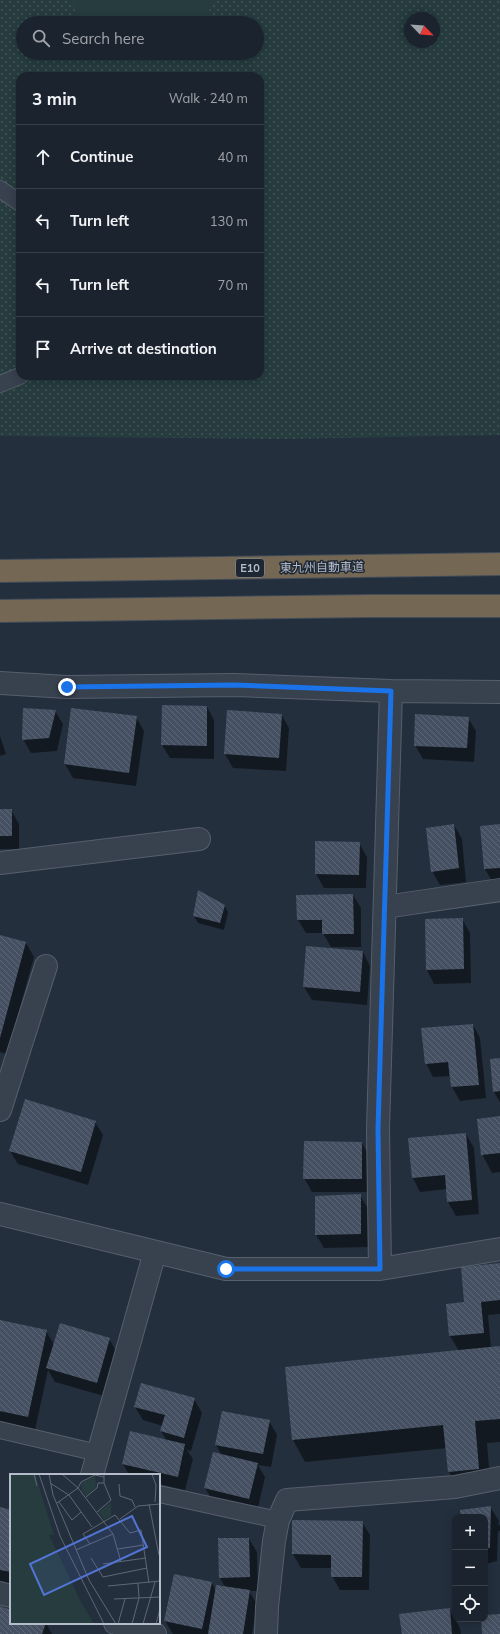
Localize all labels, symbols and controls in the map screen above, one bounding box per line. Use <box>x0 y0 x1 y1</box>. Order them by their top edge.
north arrow <box>404 12 440 48</box>
search box <box>16 16 264 60</box>
icon: search <box>30 27 52 49</box>
text: Search here <box>62 29 144 48</box>
text: 3 min <box>32 88 77 109</box>
text: Walk · 240 m <box>169 90 248 106</box>
icon: ahead <box>32 146 54 168</box>
text: Continue <box>70 147 133 166</box>
text: 40 m <box>218 149 248 165</box>
icon: left <box>32 210 54 232</box>
text: Turn left <box>70 211 129 230</box>
text: 130 m <box>210 213 248 229</box>
icon: left <box>32 274 54 296</box>
text: Turn left <box>70 275 129 294</box>
text: 70 m <box>218 277 248 293</box>
icon: arrive <box>32 338 54 360</box>
text: Arrive at destination <box>70 339 217 358</box>
road number: E10 <box>236 559 264 577</box>
street label: 東九州自動車道 <box>280 559 364 575</box>
route end <box>58 678 76 696</box>
route start <box>217 1260 235 1278</box>
inset map <box>10 1474 160 1624</box>
map controls <box>452 1514 488 1622</box>
button: + <box>452 1514 488 1550</box>
button: − <box>452 1550 488 1586</box>
button: locate <box>452 1586 488 1622</box>

